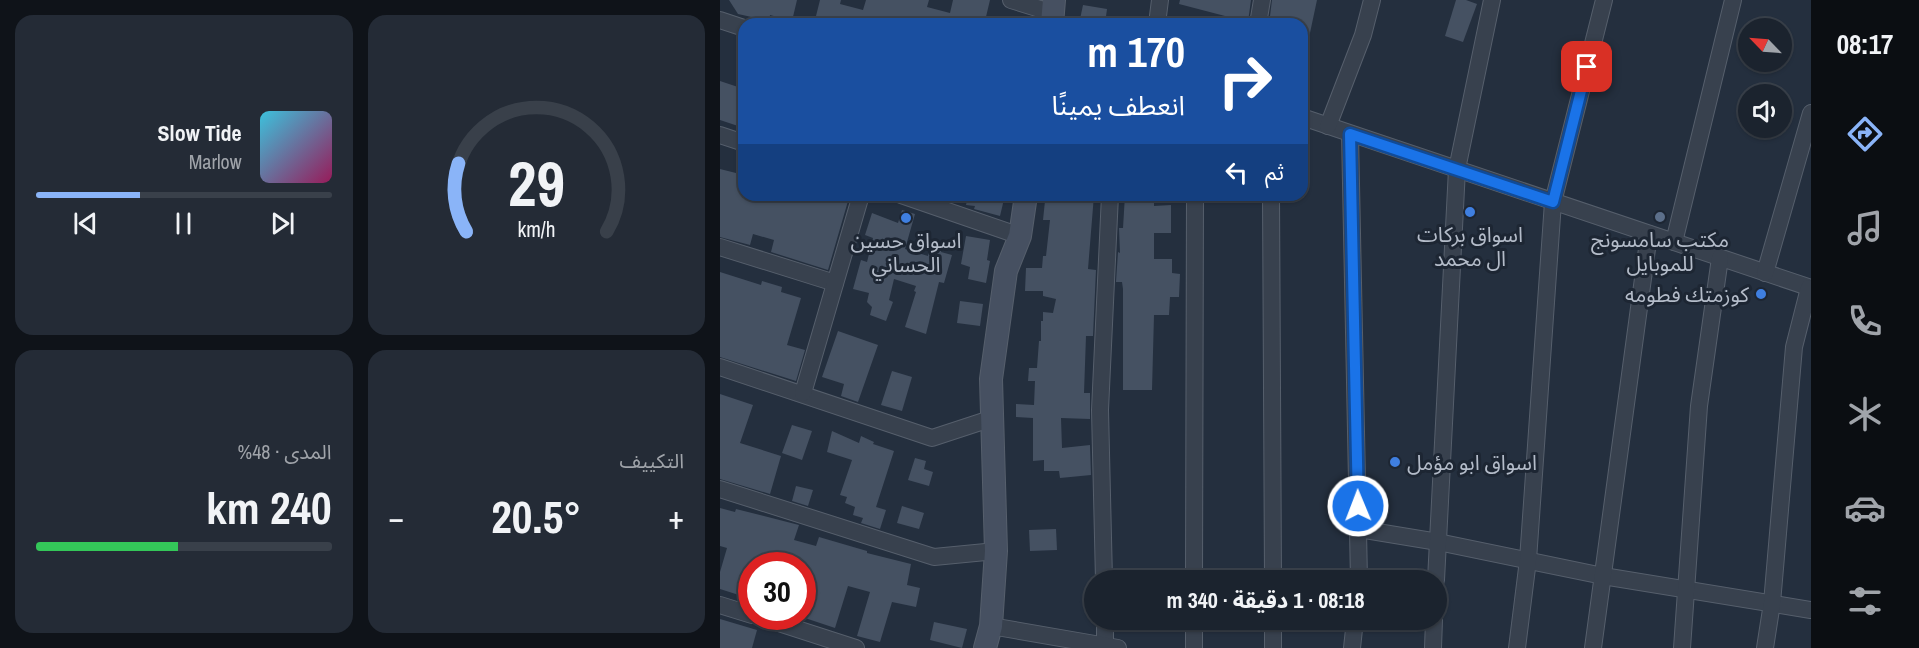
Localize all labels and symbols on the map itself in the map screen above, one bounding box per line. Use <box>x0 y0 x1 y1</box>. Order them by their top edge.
north arrow <box>1738 18 1792 72</box>
pin <box>1561 41 1612 92</box>
marker: اسواق بركات ال محمد <box>1463 205 1477 219</box>
marker: مكتب سامسونج للموبايل <box>1653 210 1667 224</box>
marker: اسواق حسين الحساني <box>899 211 913 225</box>
place label: اسواق بركات ال محمد <box>1417 220 1523 273</box>
place label: مكتب سامسونج للموبايل <box>1591 225 1729 278</box>
place label: اسواق حسين الحساني <box>851 226 961 280</box>
place label: كوزمتك فطومه <box>1625 280 1749 309</box>
marker: كوزمتك فطومه <box>1754 287 1768 301</box>
place label: اسواق ابو مؤمل <box>1407 448 1537 477</box>
marker: اسواق ابو مؤمل <box>1388 455 1402 469</box>
position arrow <box>1326 474 1390 538</box>
speed limit sign: 30 <box>738 552 816 630</box>

